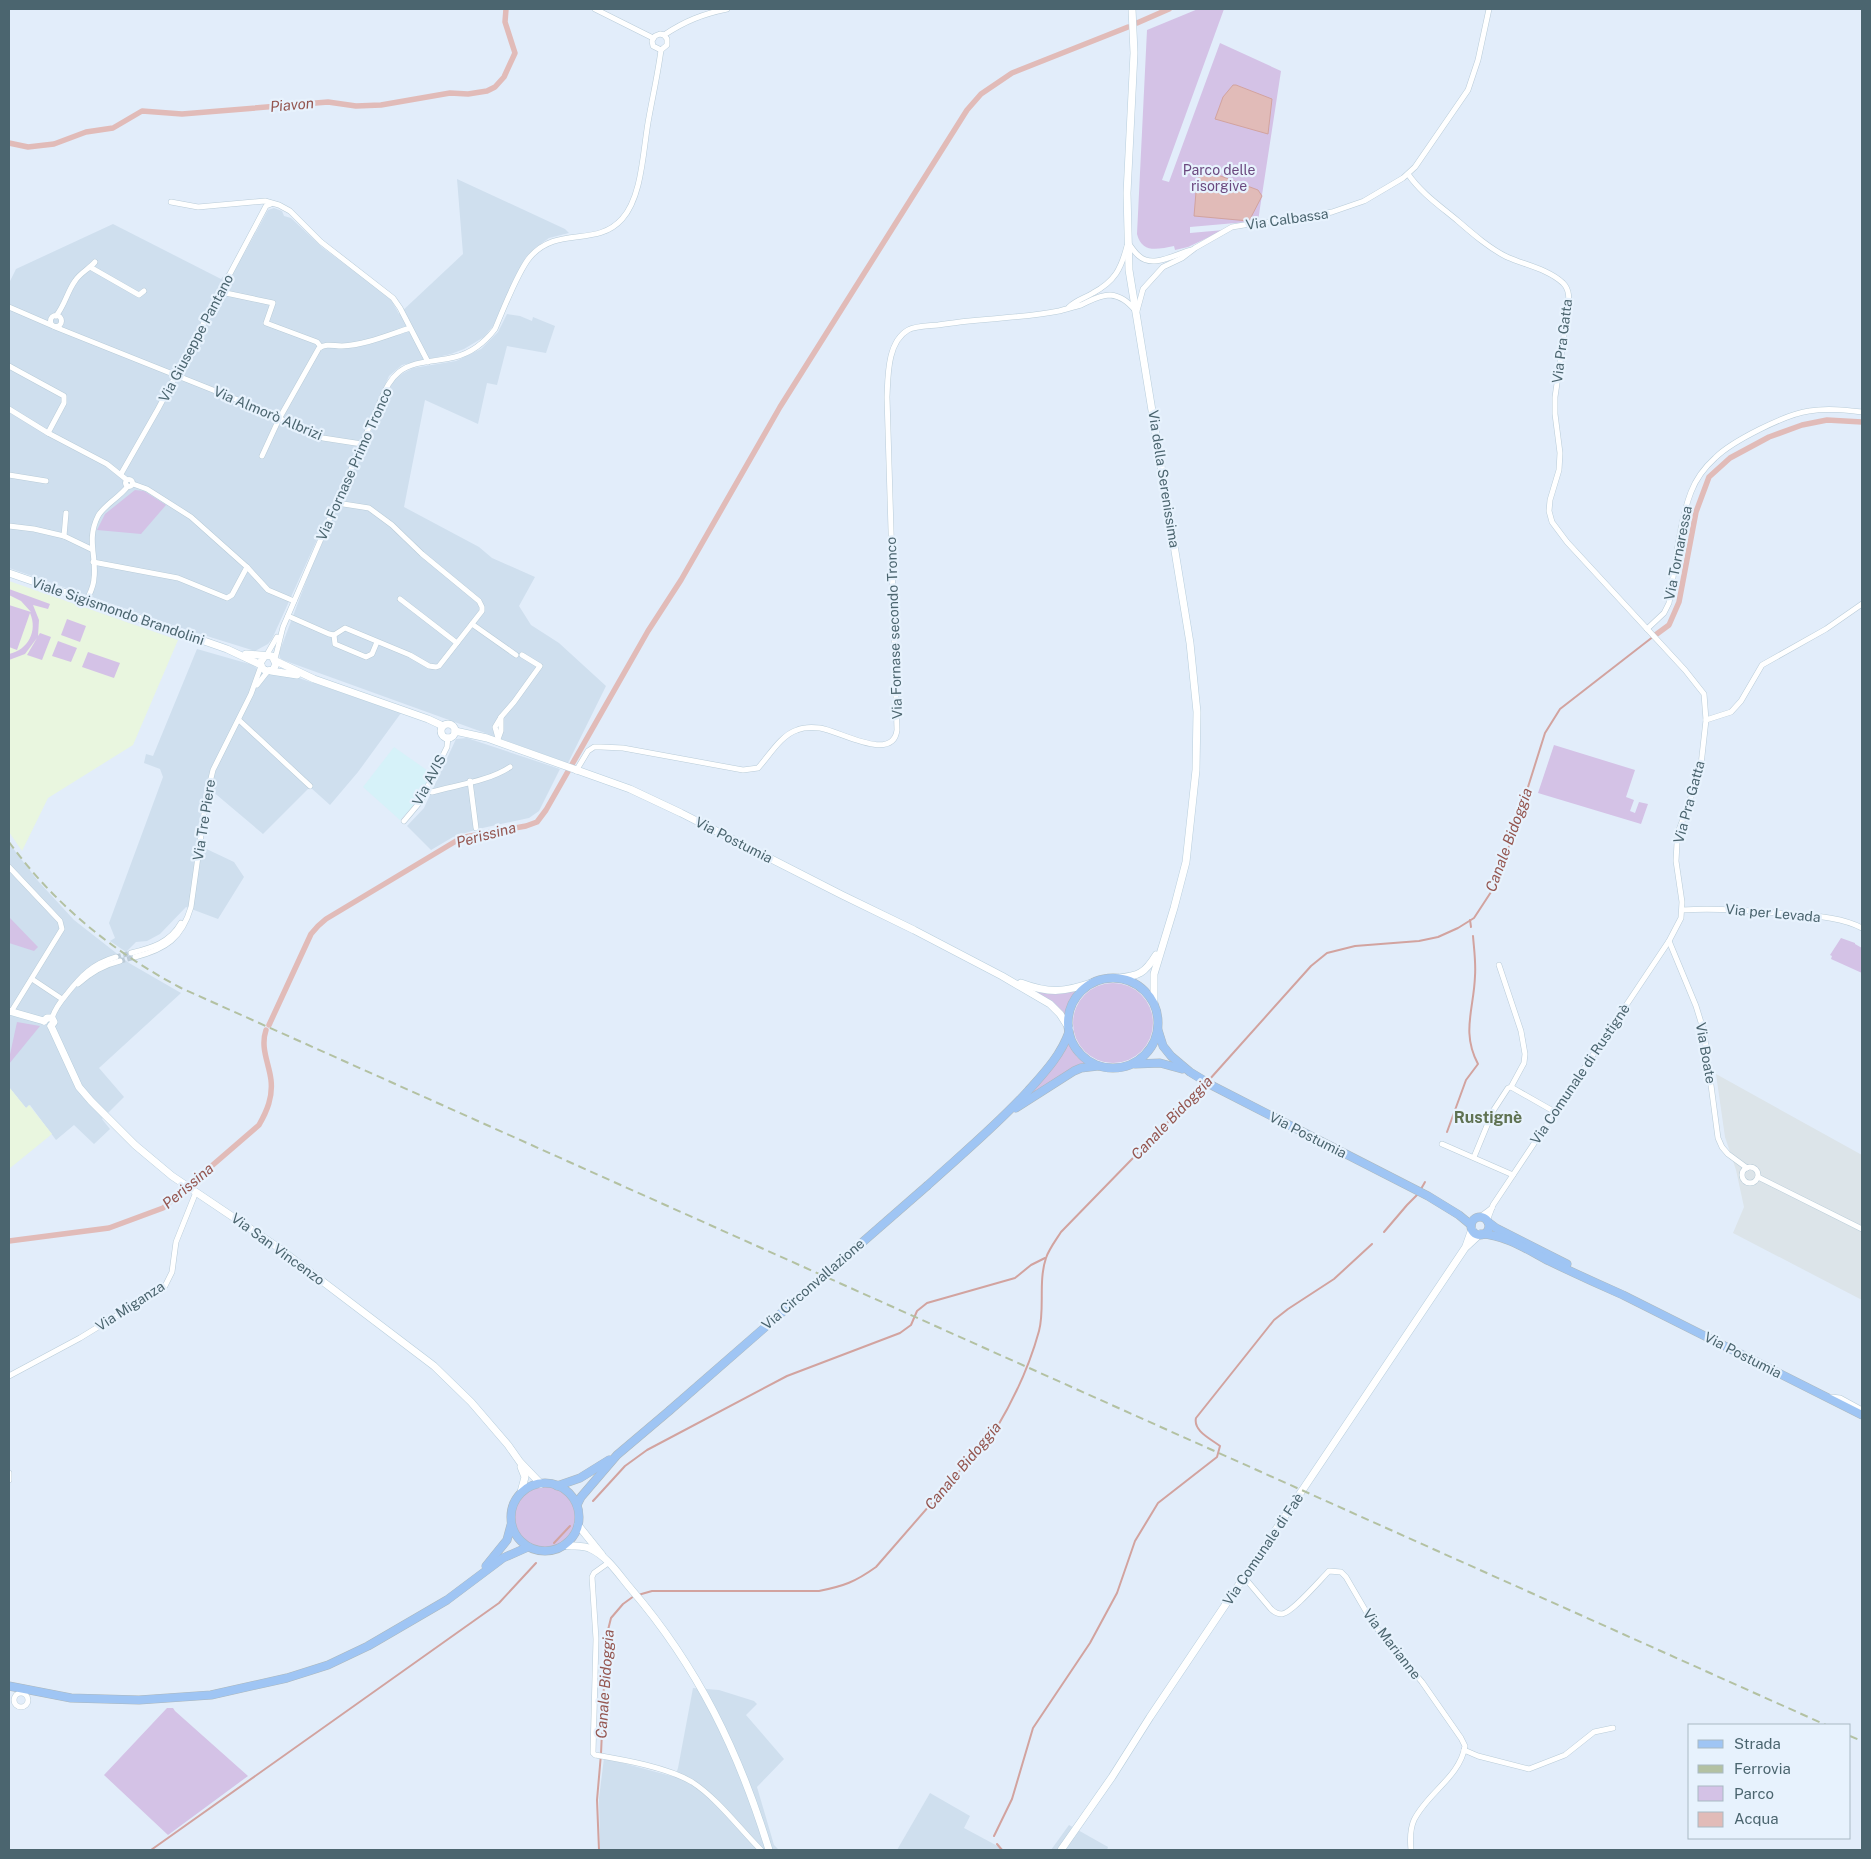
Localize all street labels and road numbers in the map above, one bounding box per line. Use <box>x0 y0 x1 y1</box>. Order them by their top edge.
street label: Via Calbassa <box>1245 205 1329 233</box>
street label: Via Giuseppe Pantano <box>156 271 236 405</box>
street label: Via Pra Gatta <box>1549 298 1575 384</box>
street label: Via Almorò Albrizi <box>211 383 325 443</box>
street label: Via Fornase Primo Tronco <box>313 385 395 543</box>
street label: Via della Serenissima <box>1145 409 1183 549</box>
street label: Via Tornaressa <box>1661 504 1695 602</box>
street label: Via Fornase secondo Tronco <box>883 536 905 719</box>
street label: Viale Sigismondo Brandolini <box>30 574 206 648</box>
street label: Via AVIS <box>409 752 449 808</box>
street label: Via Pra Gatta <box>1670 759 1708 845</box>
street label: Via Tre Piere <box>190 778 218 862</box>
street label: Via Postumia <box>693 814 775 866</box>
street label: Via per Levada <box>1725 901 1821 925</box>
street label: Via Comunale di Rustignè <box>1527 1001 1633 1147</box>
street label: Via Boate <box>1693 1021 1719 1085</box>
street label: Via Postumia <box>1267 1109 1349 1161</box>
street label: Via San Vincenzo <box>228 1210 328 1288</box>
street label: Via Circonvallazione <box>758 1235 868 1333</box>
street label: Via Miganza <box>93 1278 167 1334</box>
street label: Via Postumia <box>1702 1329 1784 1381</box>
street label: Via Comunale di Faè <box>1220 1490 1307 1608</box>
street label: Via Marianne <box>1360 1606 1424 1682</box>

